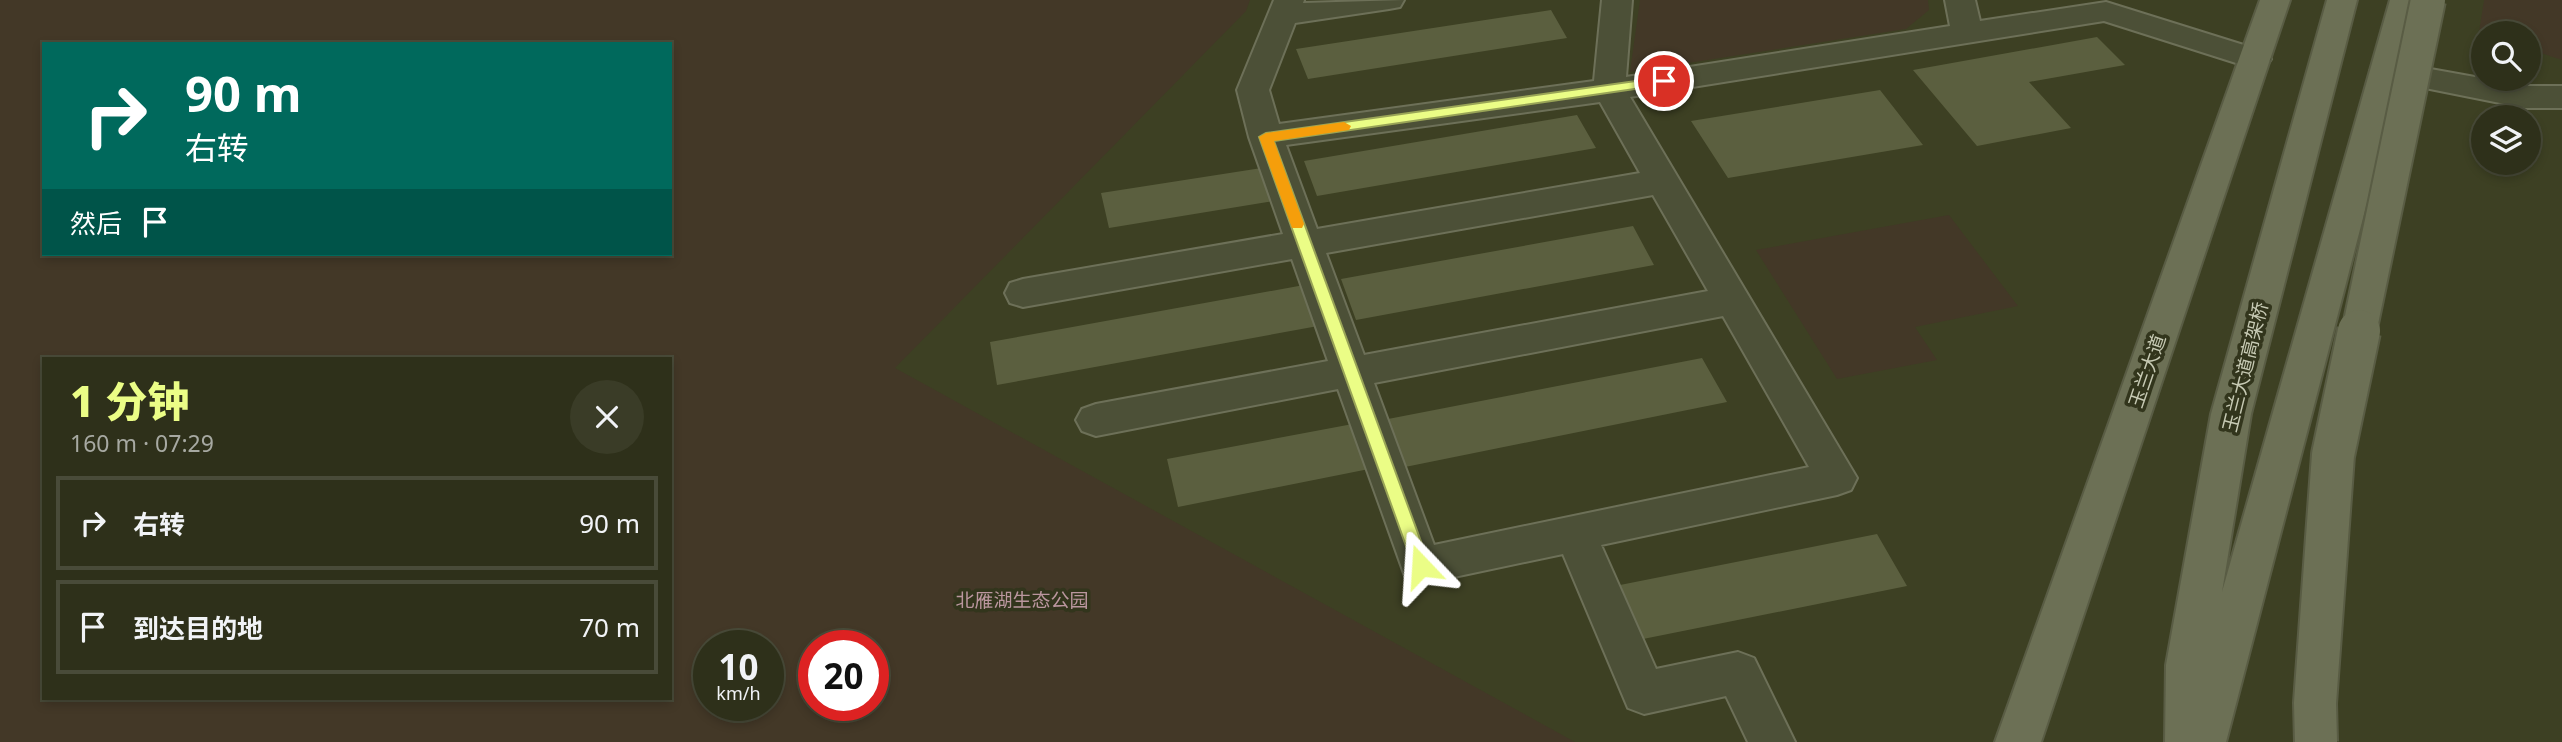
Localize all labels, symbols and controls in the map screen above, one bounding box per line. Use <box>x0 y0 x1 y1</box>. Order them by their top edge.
map controls <box>2471 21 2541 175</box>
button: search <box>2471 21 2541 91</box>
pin <box>1634 51 1694 111</box>
text: 90 m <box>185 60 302 126</box>
icon: arrive <box>1645 62 1683 100</box>
icon: right <box>70 70 161 161</box>
button: layers <box>2471 105 2541 175</box>
text: 右转 <box>185 126 249 169</box>
icon: arrive <box>136 203 174 241</box>
text: 然后 <box>70 205 122 241</box>
street label: 玉兰大道高架桥 <box>2216 299 2274 435</box>
street label: 玉兰大道 <box>2122 331 2172 411</box>
text: 1 分钟 <box>70 372 189 429</box>
button: close <box>570 380 644 454</box>
text: 160 m · 07:29 <box>70 427 214 459</box>
icon: right <box>74 504 112 542</box>
text: 90 m <box>579 505 640 541</box>
text: 右转 <box>133 506 185 542</box>
position arrow <box>1384 529 1458 603</box>
park label: 北雁湖生态公园 <box>955 587 1089 613</box>
icon: arrive <box>74 608 112 646</box>
text: 70 m <box>579 609 640 645</box>
text: 到达目的地 <box>133 610 263 646</box>
speed limit sign: 20 <box>798 630 889 721</box>
text: 10 <box>718 643 759 690</box>
text: km/h <box>716 681 761 705</box>

